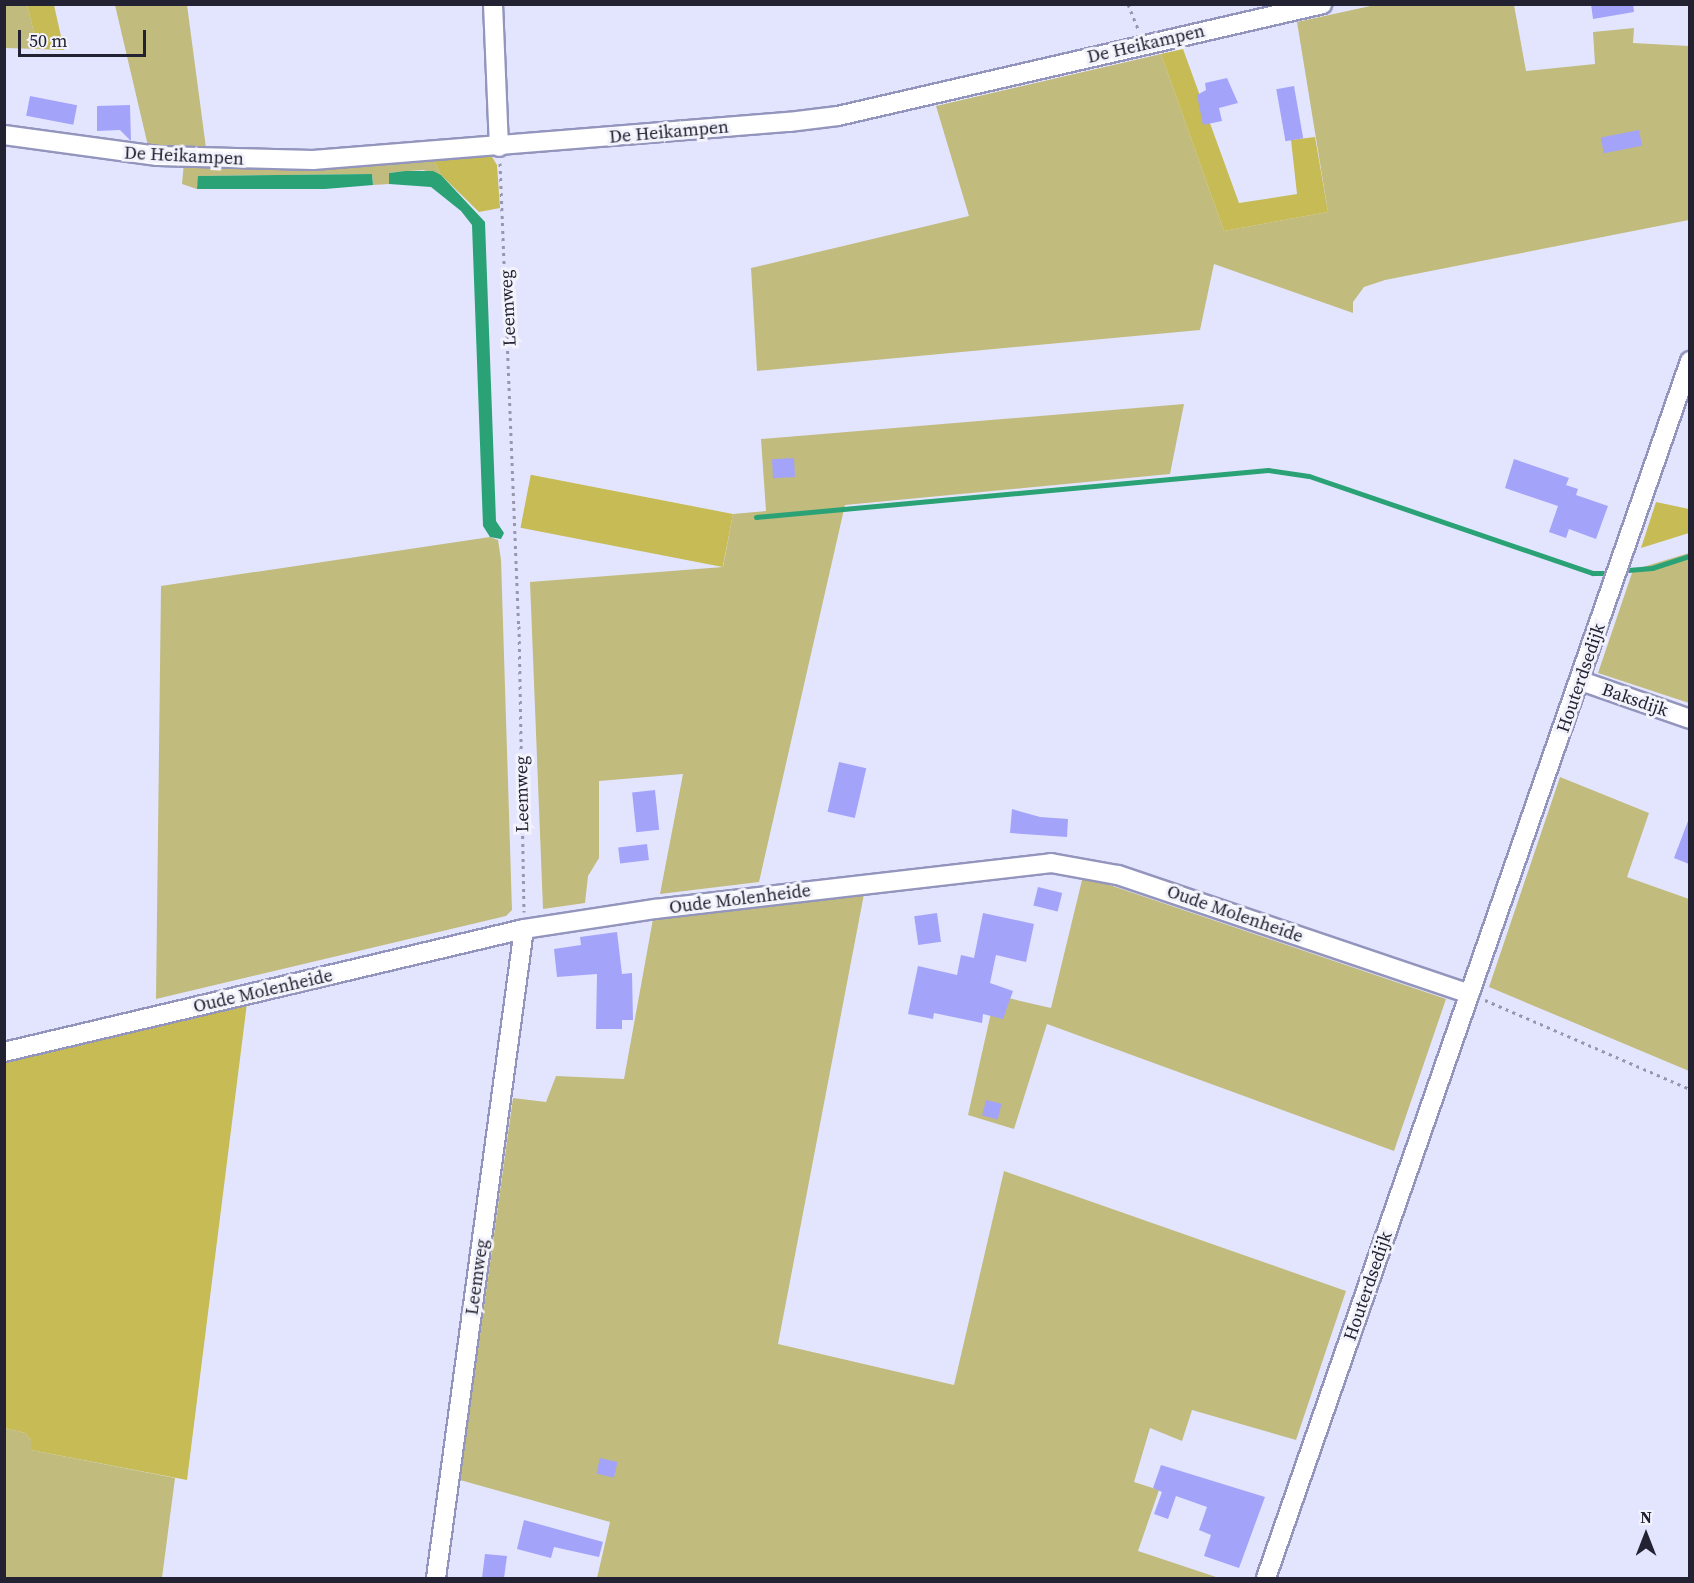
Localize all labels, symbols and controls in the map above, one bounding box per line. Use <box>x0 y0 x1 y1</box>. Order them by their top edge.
scale bar <box>21 18 148 56</box>
street label: De Heikampen <box>1085 20 1207 68</box>
text: 50 m <box>29 28 67 53</box>
street label: De Heikampen <box>608 116 730 148</box>
street label: De Heikampen <box>124 142 244 170</box>
street label: Leemweg <box>495 269 521 347</box>
street label: Houterdsedijk <box>1552 621 1610 735</box>
street label: Baksdijk <box>1599 679 1671 721</box>
street label: Leemweg <box>511 755 533 833</box>
street label: Oude Molenheide <box>668 880 812 918</box>
street label: Oude Molenheide <box>1164 881 1306 947</box>
street label: Oude Molenheide <box>191 964 335 1018</box>
street label: Houterdsedijk <box>1339 1229 1397 1343</box>
street label: Leemweg <box>461 1238 493 1316</box>
north arrow <box>1616 1505 1676 1565</box>
text: N <box>1640 1506 1652 1528</box>

